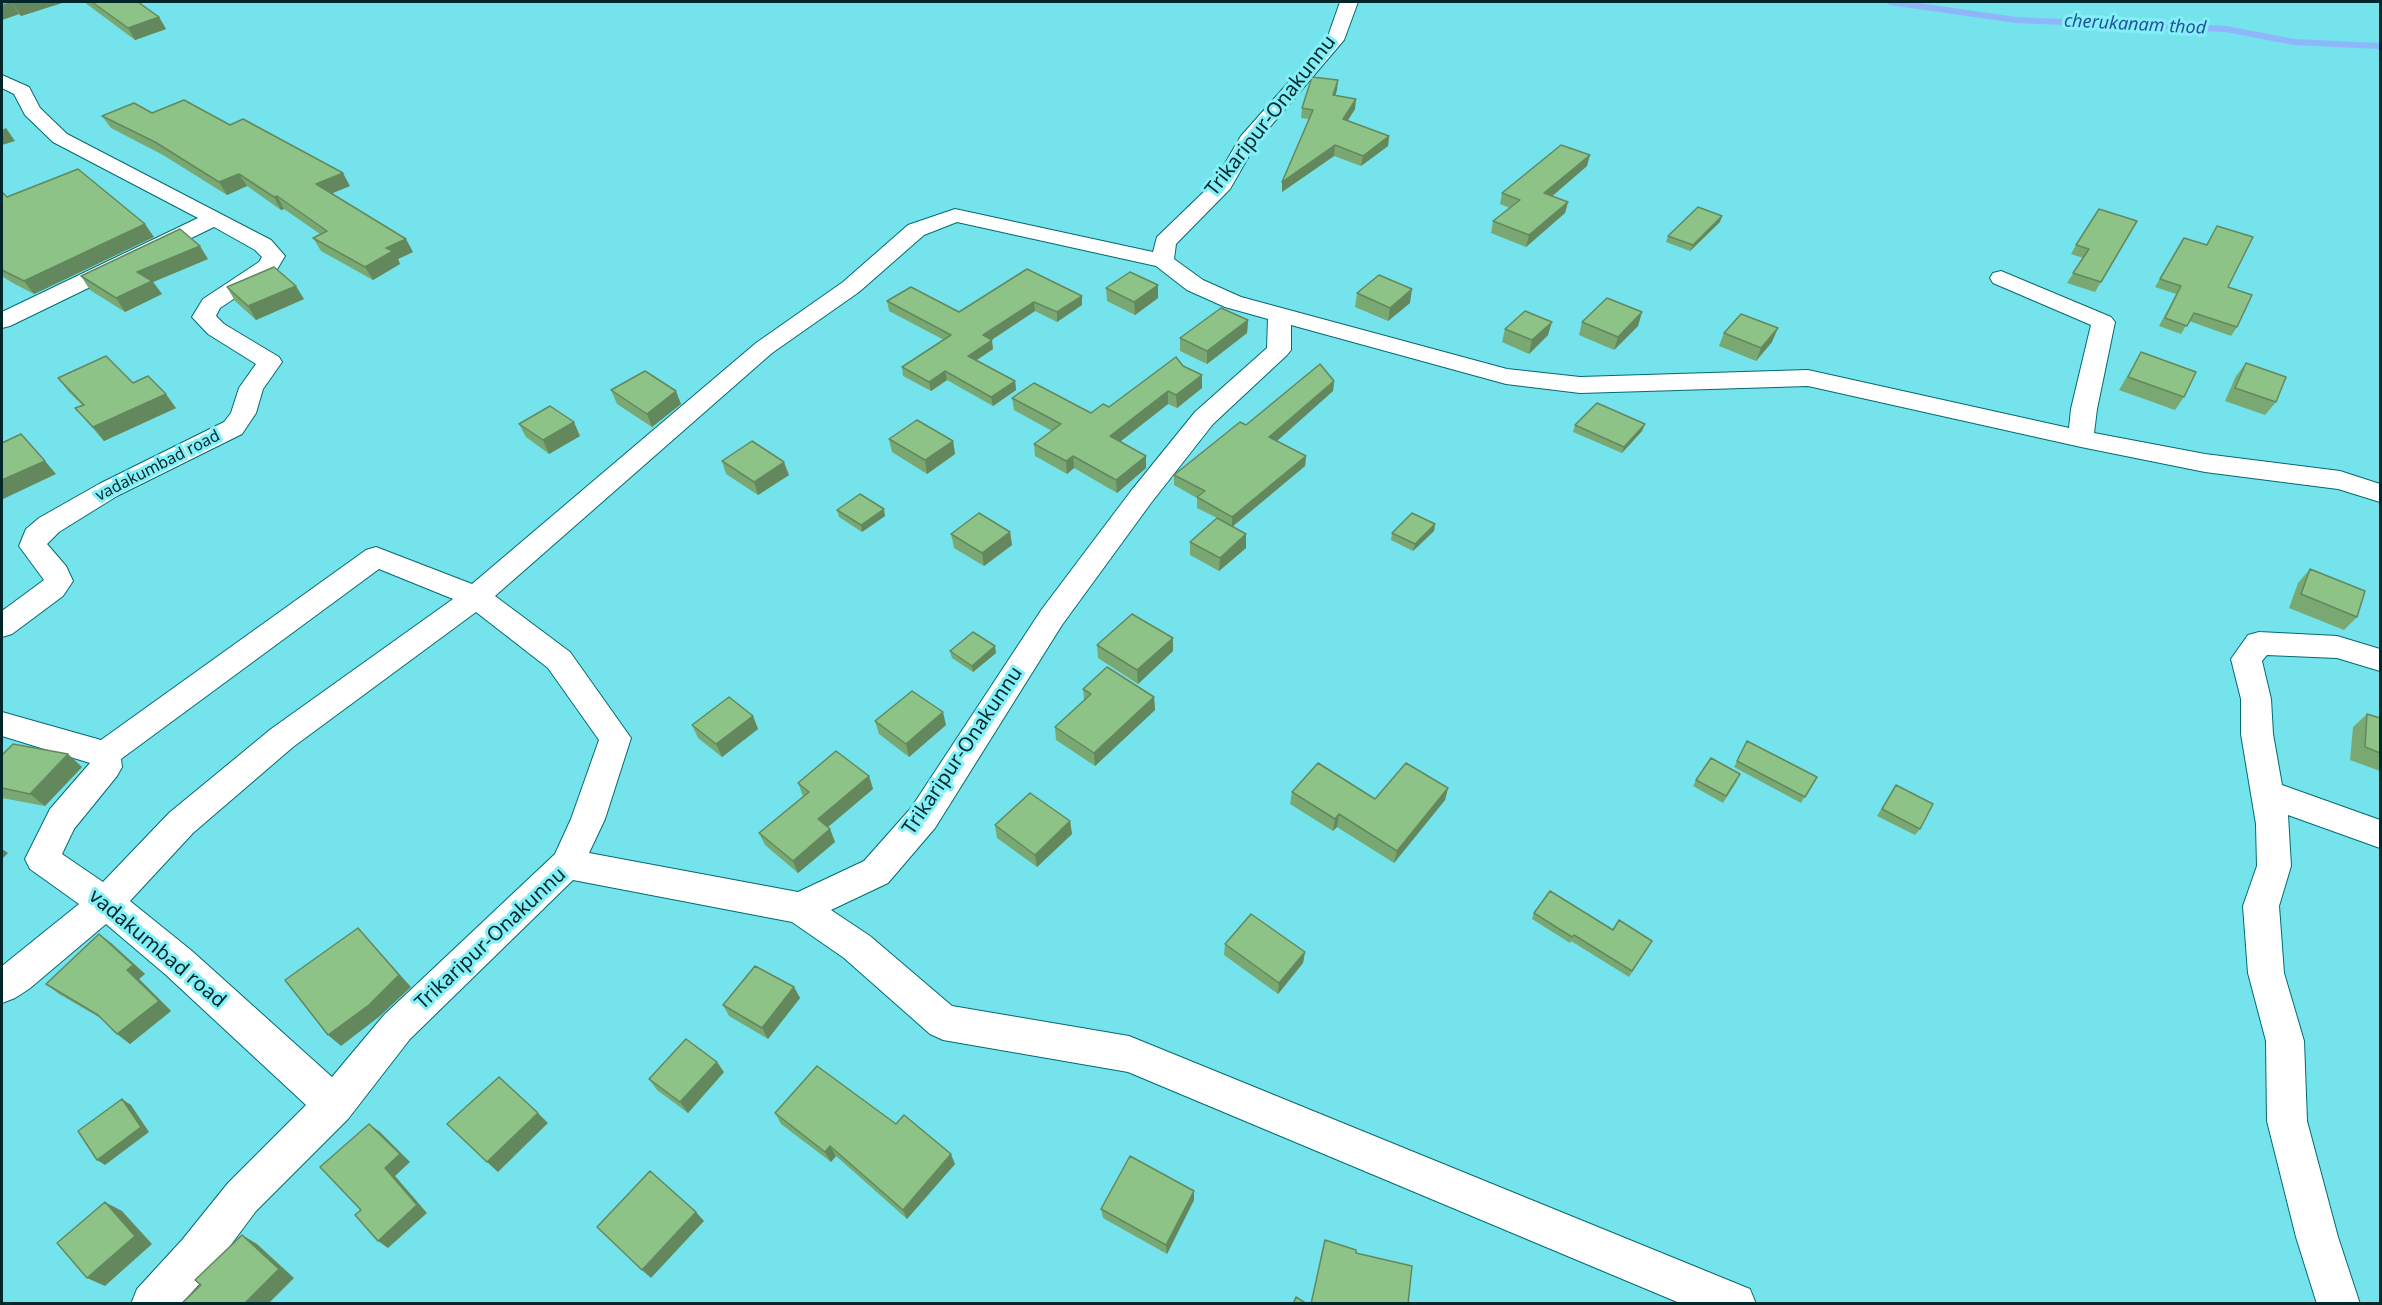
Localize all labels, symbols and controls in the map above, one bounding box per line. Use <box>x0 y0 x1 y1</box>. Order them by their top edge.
water label: cherukanam thod <box>2063 10 2207 40</box>
street label: Trikaripur-Onakunnu <box>1201 31 1341 201</box>
street label: vadakumbad road <box>93 426 223 506</box>
street label: Trikaripur-Onakunnu <box>898 662 1028 840</box>
street label: Trikaripur-Onakunnu <box>411 863 571 1015</box>
street label: vadakumbad road <box>84 885 230 1013</box>

